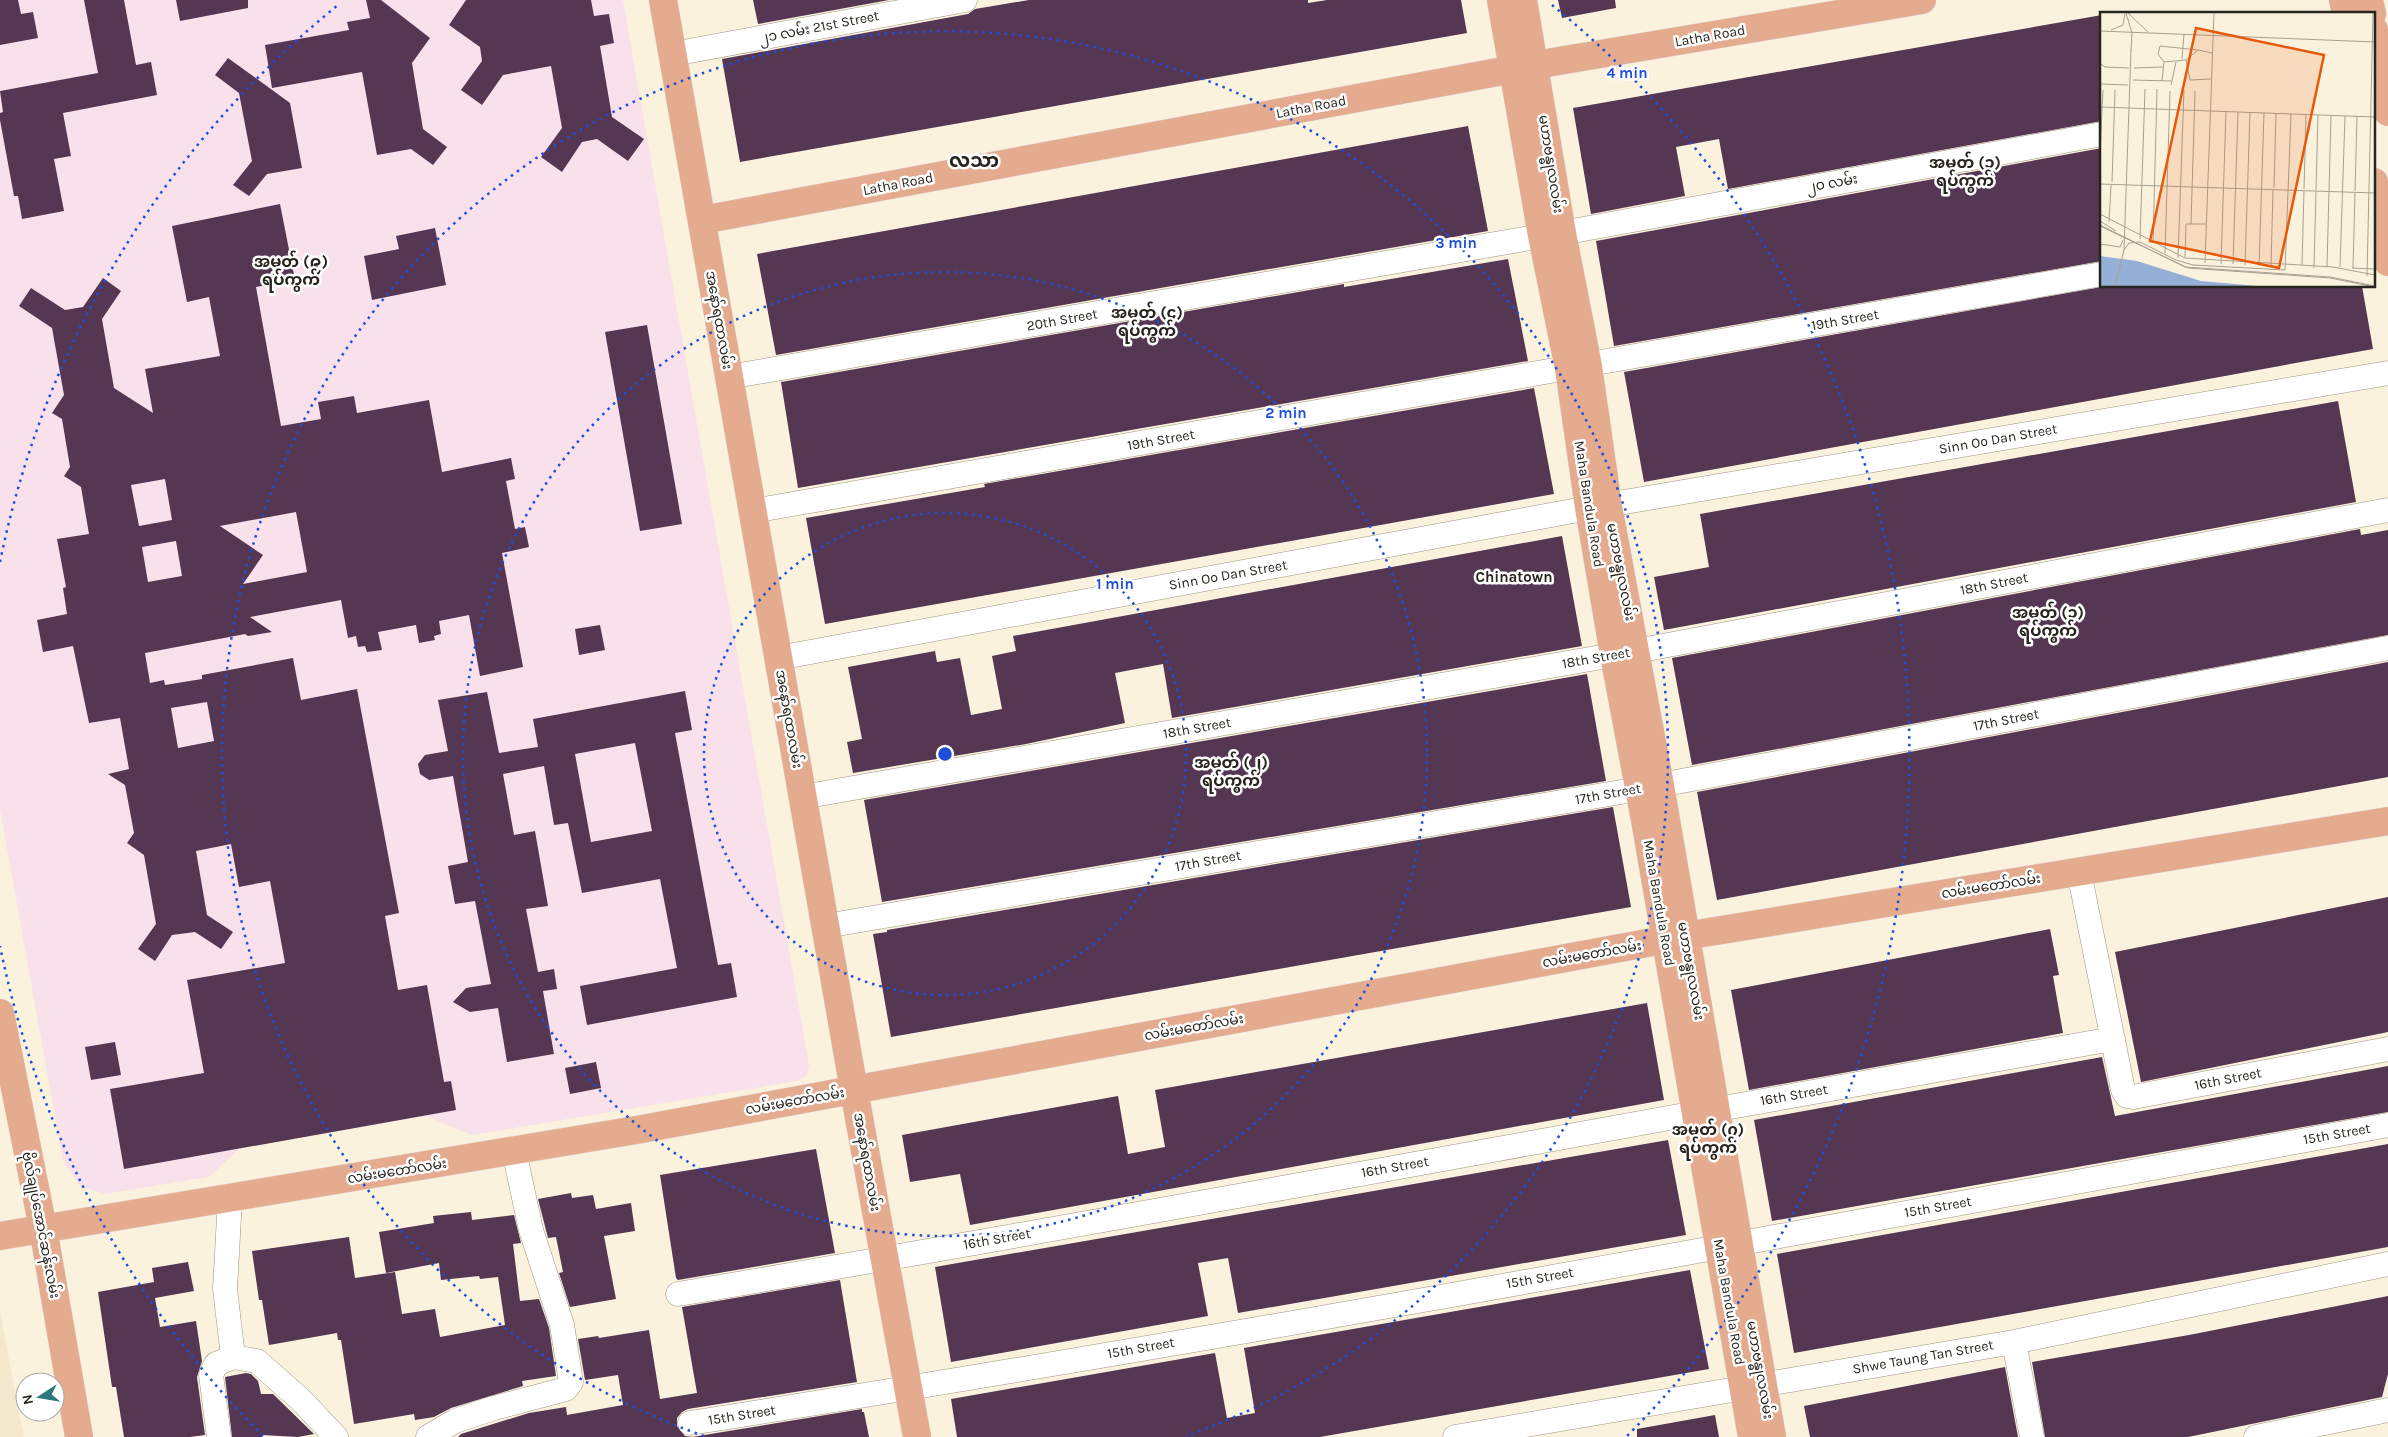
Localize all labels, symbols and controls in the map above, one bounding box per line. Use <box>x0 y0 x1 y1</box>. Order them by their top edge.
street label: ၂၁ လမ်း 21st Street <box>757 5 881 50</box>
inset map <box>2100 12 2376 288</box>
street label: Latha Road <box>1673 21 1747 51</box>
text: 4 min <box>1606 64 1648 82</box>
street label: Latha Road <box>1274 92 1348 122</box>
street label: မဟာဗန္ဓုလလမ်း <box>1532 113 1569 215</box>
district label: လသာ <box>949 150 999 172</box>
district label: အမှတ် (၃) ရပ်ကွက် <box>1929 151 2001 194</box>
street label: ၂၀ လမ်း <box>1805 168 1860 199</box>
street label: Latha Road <box>861 169 935 199</box>
text: 3 min <box>1435 234 1477 252</box>
district label: အမှတ် (၉) ရပ်ကွက် <box>254 250 328 293</box>
street label: အနော်ရထာလမ်း <box>699 269 738 371</box>
district label: အမှတ် (၄) ရပ်ကွက် <box>1111 301 1183 344</box>
street label: 20th Street <box>1025 305 1099 335</box>
street label: 19th Street <box>1810 306 1880 334</box>
text: 2 min <box>1265 404 1307 422</box>
street label: Sinn Oo Dan Street <box>1937 420 2059 458</box>
street label: 19th Street <box>1126 426 1196 454</box>
street label: Maha Bandula Road <box>1571 440 1607 568</box>
street label: မဟာဗန္ဓုလလမ်း <box>1600 521 1641 623</box>
street label: Sinn Oo Dan Street <box>1167 556 1289 594</box>
district label: Chinatown <box>1475 568 1553 586</box>
street label: 18th Street <box>1959 569 2029 599</box>
text: 1 min <box>1096 575 1134 593</box>
district label: အမှတ် (၁) ရပ်ကွက် <box>2012 601 2084 644</box>
street label: 18th Street <box>1561 644 1631 672</box>
street label: အနော်ရထာလမ်း <box>769 668 808 770</box>
street label: 17th Street <box>1972 705 2040 735</box>
street label: 18th Street <box>1162 714 1232 742</box>
centre of rings <box>936 745 954 763</box>
district label: အမှတ် (၂) ရပ်ကွက် <box>1194 751 1268 794</box>
street label: 17th Street <box>1574 780 1642 808</box>
street label: Maha Bandula Road <box>1640 839 1678 967</box>
street label: 17th Street <box>1174 847 1242 875</box>
street label: လမ်းမတော်လမ်း <box>1940 868 2042 902</box>
street label: မဟာဗန္ဓုလလမ်း <box>1671 920 1710 1022</box>
street label: လမ်းမတော်လမ်း <box>1541 935 1643 971</box>
street label: လမ်းမတော်လမ်း <box>1143 1008 1245 1044</box>
street label: 16th Street <box>2193 1064 2263 1094</box>
street label: 16th Street <box>1759 1081 1829 1109</box>
street label: လမ်းမတော်လမ်း <box>744 1082 846 1118</box>
street label: အနော်ရထာလမ်း <box>847 1111 886 1213</box>
district label: အမှတ် (၇) ရပ်ကွက် <box>1672 1118 1744 1161</box>
street label: 15th Street <box>2302 1120 2372 1148</box>
street label: ဗိုလ်ချုပ်အောင်ဆန်းလမ်း <box>15 1150 66 1300</box>
street label: လမ်းမတော်လမ်း <box>346 1153 448 1187</box>
street label: 16th Street <box>1360 1153 1430 1181</box>
street label: 15th Street <box>1903 1193 1973 1221</box>
street label: 16th Street <box>962 1225 1032 1253</box>
street label: Maha Bandula Road <box>1710 1238 1748 1366</box>
street label: 15th Street <box>1505 1264 1575 1292</box>
street label: မဟာဗန္ဓုလလမ်း <box>1740 1319 1779 1421</box>
street label: 15th Street <box>1106 1334 1176 1362</box>
street label: Shwe Taung Tan Street <box>1851 1336 1995 1378</box>
north arrow <box>15 1372 65 1422</box>
text: N <box>18 1393 37 1406</box>
street label: 15th Street <box>707 1401 777 1429</box>

